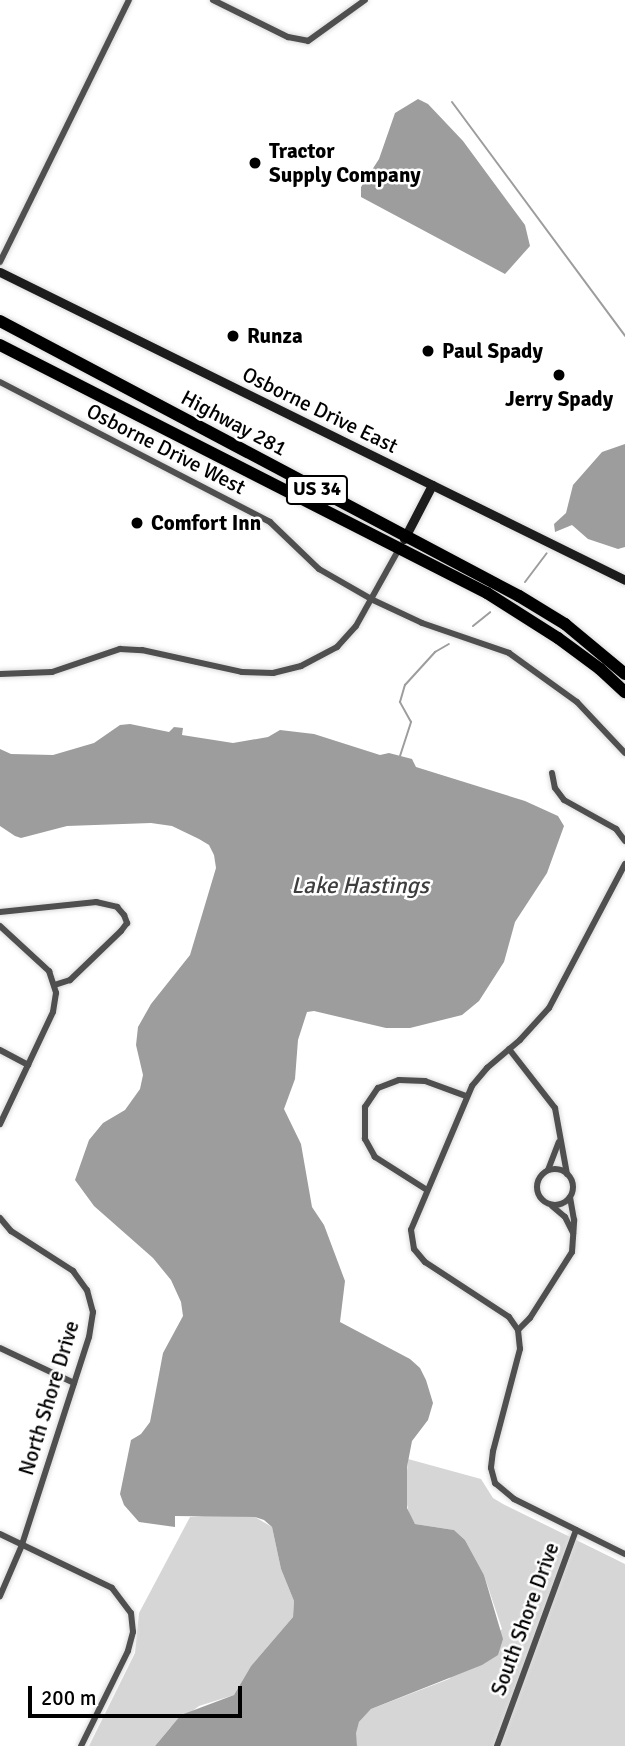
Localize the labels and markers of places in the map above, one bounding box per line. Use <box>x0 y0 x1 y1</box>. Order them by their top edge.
place label: Tractor Supply Company <box>269 138 421 188</box>
marker: Tractor Supply Company <box>247 155 263 171</box>
place label: Runza <box>247 323 303 349</box>
marker: Runza <box>225 328 241 344</box>
place label: Paul Spady <box>442 338 543 364</box>
marker: Paul Spady <box>420 343 436 359</box>
marker: Jerry Spady <box>551 367 567 383</box>
place label: Jerry Spady <box>505 386 613 412</box>
place label: Comfort Inn <box>151 510 261 536</box>
marker: Comfort Inn <box>129 515 145 531</box>

